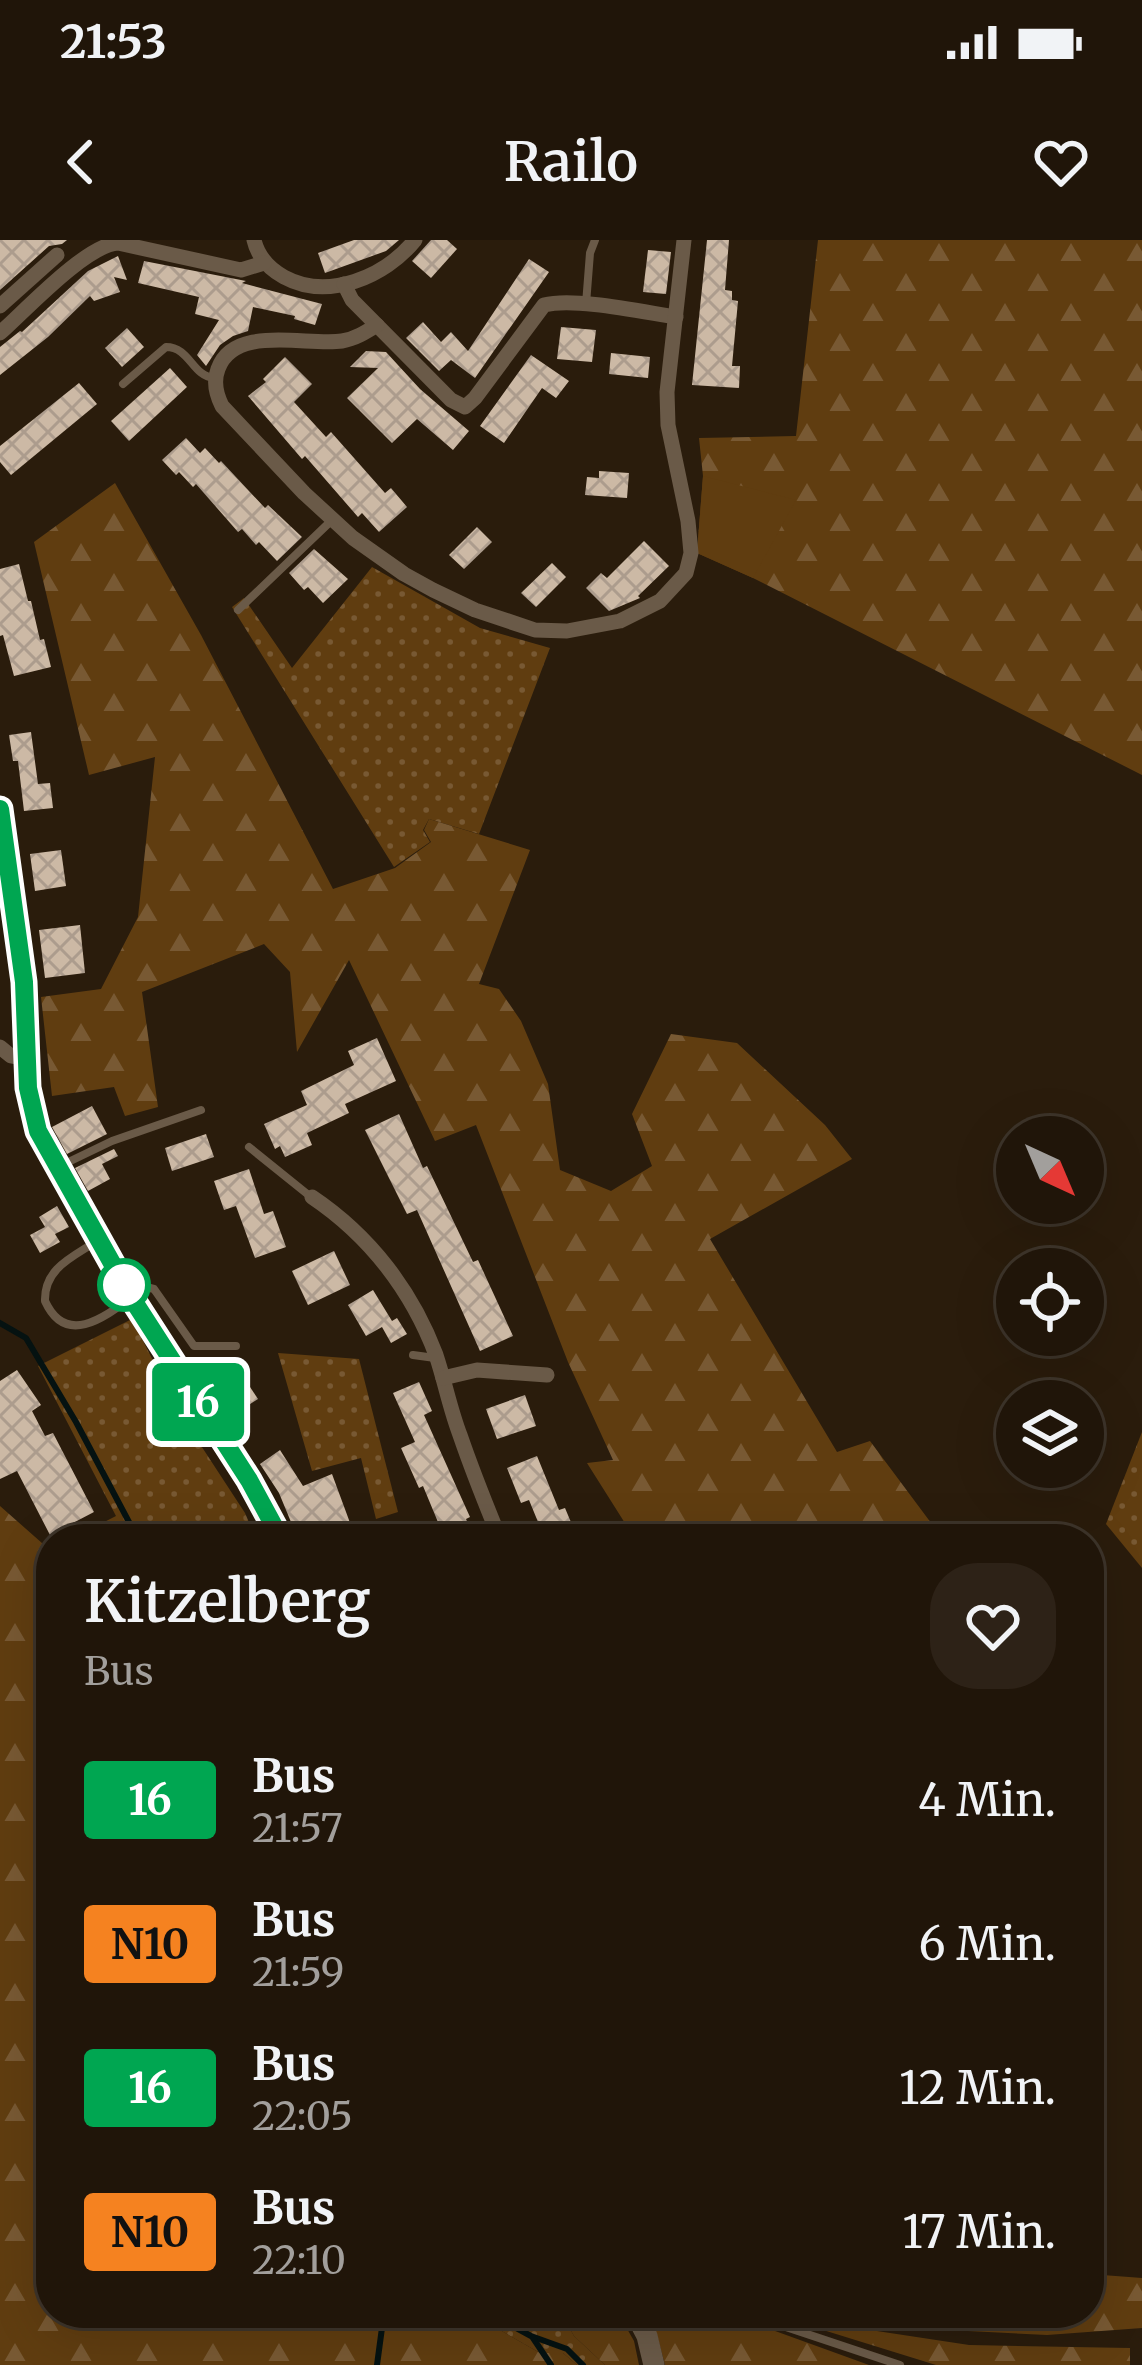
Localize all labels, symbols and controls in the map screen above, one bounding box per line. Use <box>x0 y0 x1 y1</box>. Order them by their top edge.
text: 21:53 <box>60 14 167 70</box>
text: Railo <box>504 128 638 196</box>
icon: back <box>48 129 114 195</box>
icon: heart <box>1028 129 1094 195</box>
north arrow <box>996 1116 1104 1224</box>
map controls <box>996 1116 1104 1488</box>
button: locate <box>996 1248 1104 1356</box>
unlabelled marker <box>99 1260 149 1310</box>
line badge: 16 <box>144 1363 252 1441</box>
text: 16 <box>176 1376 220 1428</box>
button: layers <box>996 1380 1104 1488</box>
button: heart <box>930 1563 1056 1689</box>
text: Kitzelberg <box>84 1566 370 1638</box>
text: Bus <box>84 1647 154 1696</box>
text: Bus <box>252 1748 335 1804</box>
text: 4 Min. <box>918 1772 1056 1828</box>
text: 16 <box>128 1774 172 1826</box>
text: 21:57 <box>252 1804 343 1853</box>
text: Bus <box>252 1892 335 1948</box>
text: 6 Min. <box>918 1916 1056 1972</box>
text: N10 <box>111 1918 189 1970</box>
text: 21:59 <box>252 1948 344 1997</box>
text: Bus <box>252 2036 335 2092</box>
text: 12 Min. <box>899 2060 1056 2116</box>
text: 16 <box>128 2062 172 2114</box>
text: 22:05 <box>252 2092 353 2141</box>
text: Bus <box>252 2180 335 2236</box>
text: 17 Min. <box>902 2204 1056 2260</box>
text: N10 <box>111 2206 189 2258</box>
text: 22:10 <box>252 2236 346 2285</box>

